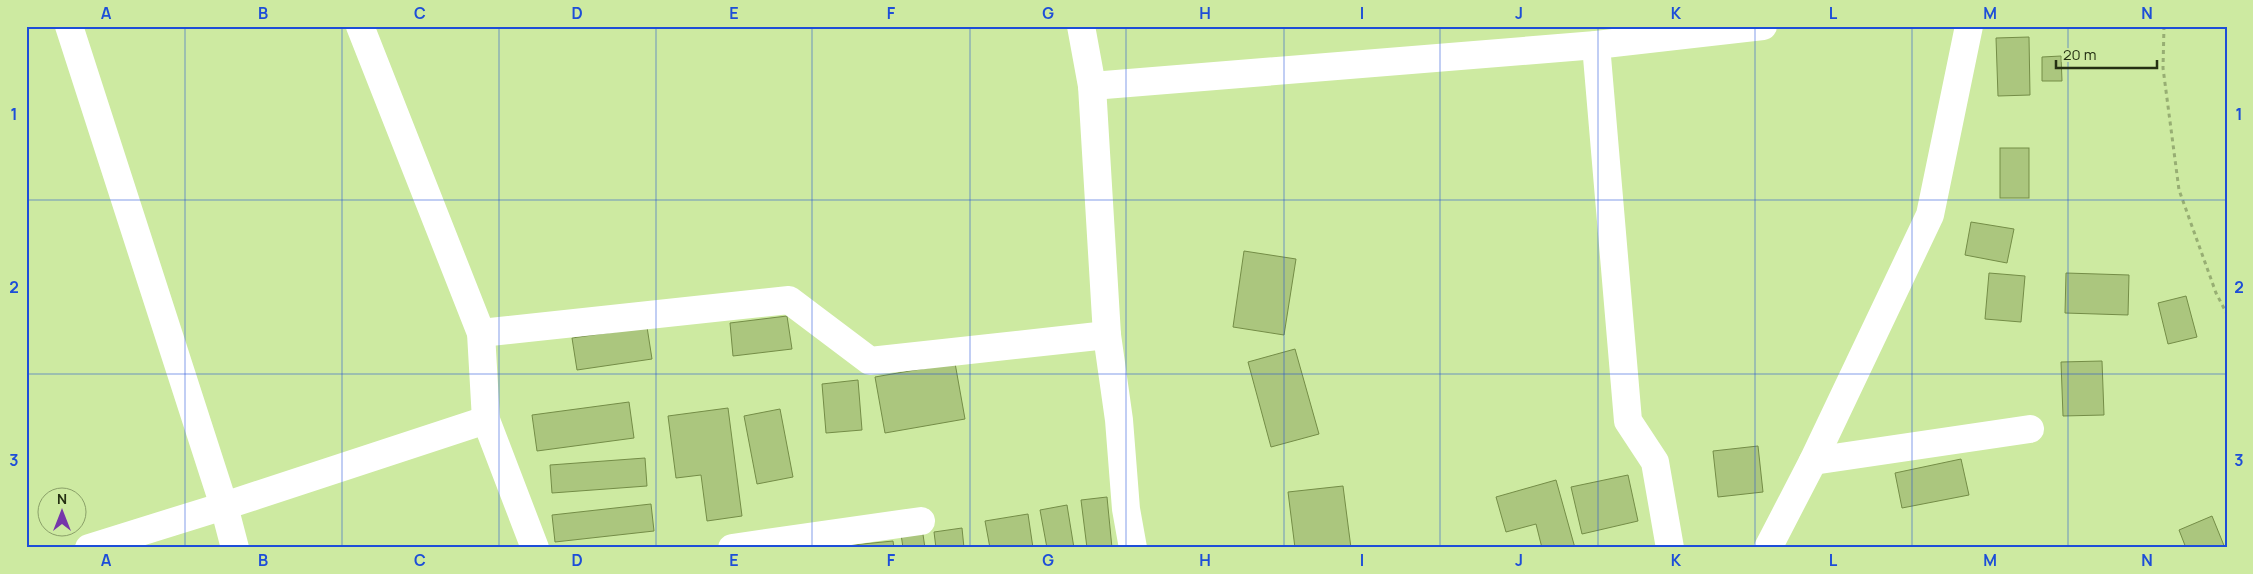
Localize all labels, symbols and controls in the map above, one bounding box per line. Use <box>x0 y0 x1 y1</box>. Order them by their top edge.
text: A <box>101 2 112 24</box>
text: B <box>258 2 268 24</box>
text: C <box>414 2 426 24</box>
text: D <box>571 2 583 24</box>
text: E <box>729 2 739 24</box>
text: F <box>887 2 896 24</box>
text: G <box>1042 2 1054 24</box>
text: H <box>1199 2 1211 24</box>
text: I <box>1360 2 1364 24</box>
text: J <box>1515 2 1523 24</box>
text: K <box>1671 2 1682 24</box>
text: L <box>1829 2 1838 24</box>
text: M <box>1983 2 1997 24</box>
text: N <box>2141 2 2153 24</box>
scale bar <box>2056 38 2157 70</box>
text: 20 m <box>2063 44 2096 65</box>
text: 1 <box>10 103 18 125</box>
text: 1 <box>2235 103 2243 125</box>
text: 2 <box>9 276 19 298</box>
text: 2 <box>2234 276 2244 298</box>
text: 3 <box>9 449 19 471</box>
text: 3 <box>2234 449 2244 471</box>
north arrow <box>38 486 88 536</box>
text: N <box>57 489 67 508</box>
text: A <box>101 549 112 571</box>
text: B <box>258 549 268 571</box>
text: C <box>414 549 426 571</box>
text: D <box>571 549 583 571</box>
text: E <box>729 549 739 571</box>
text: F <box>887 549 896 571</box>
text: G <box>1042 549 1054 571</box>
text: H <box>1199 549 1211 571</box>
text: I <box>1360 549 1364 571</box>
text: J <box>1515 549 1523 571</box>
text: K <box>1671 549 1682 571</box>
text: L <box>1829 549 1838 571</box>
text: M <box>1983 549 1997 571</box>
text: N <box>2141 549 2153 571</box>

